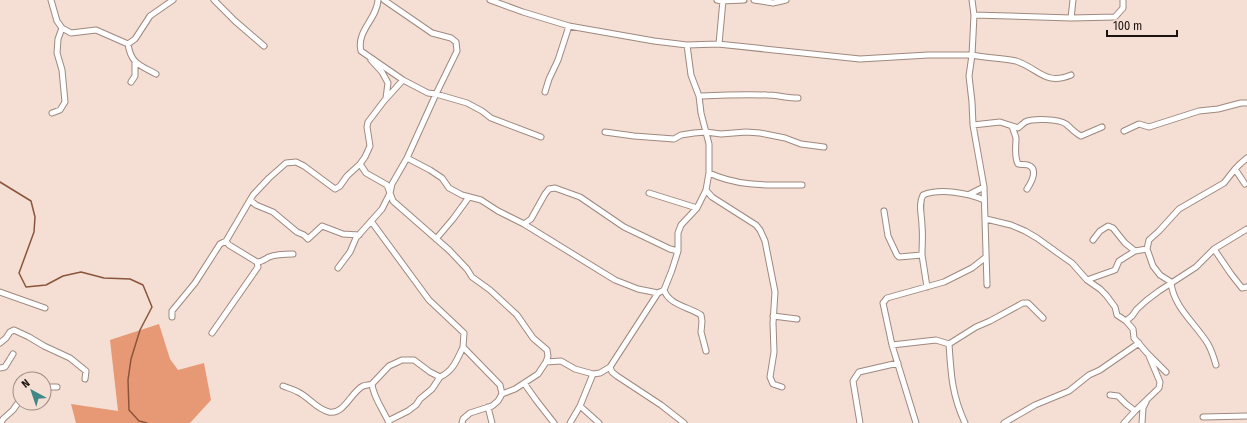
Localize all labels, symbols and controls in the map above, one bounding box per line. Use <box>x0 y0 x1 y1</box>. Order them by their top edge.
scale bar <box>1107 12 1177 38</box>
text: 100 m <box>1113 19 1142 33</box>
north arrow <box>12 371 52 411</box>
text: N <box>19 377 33 391</box>

